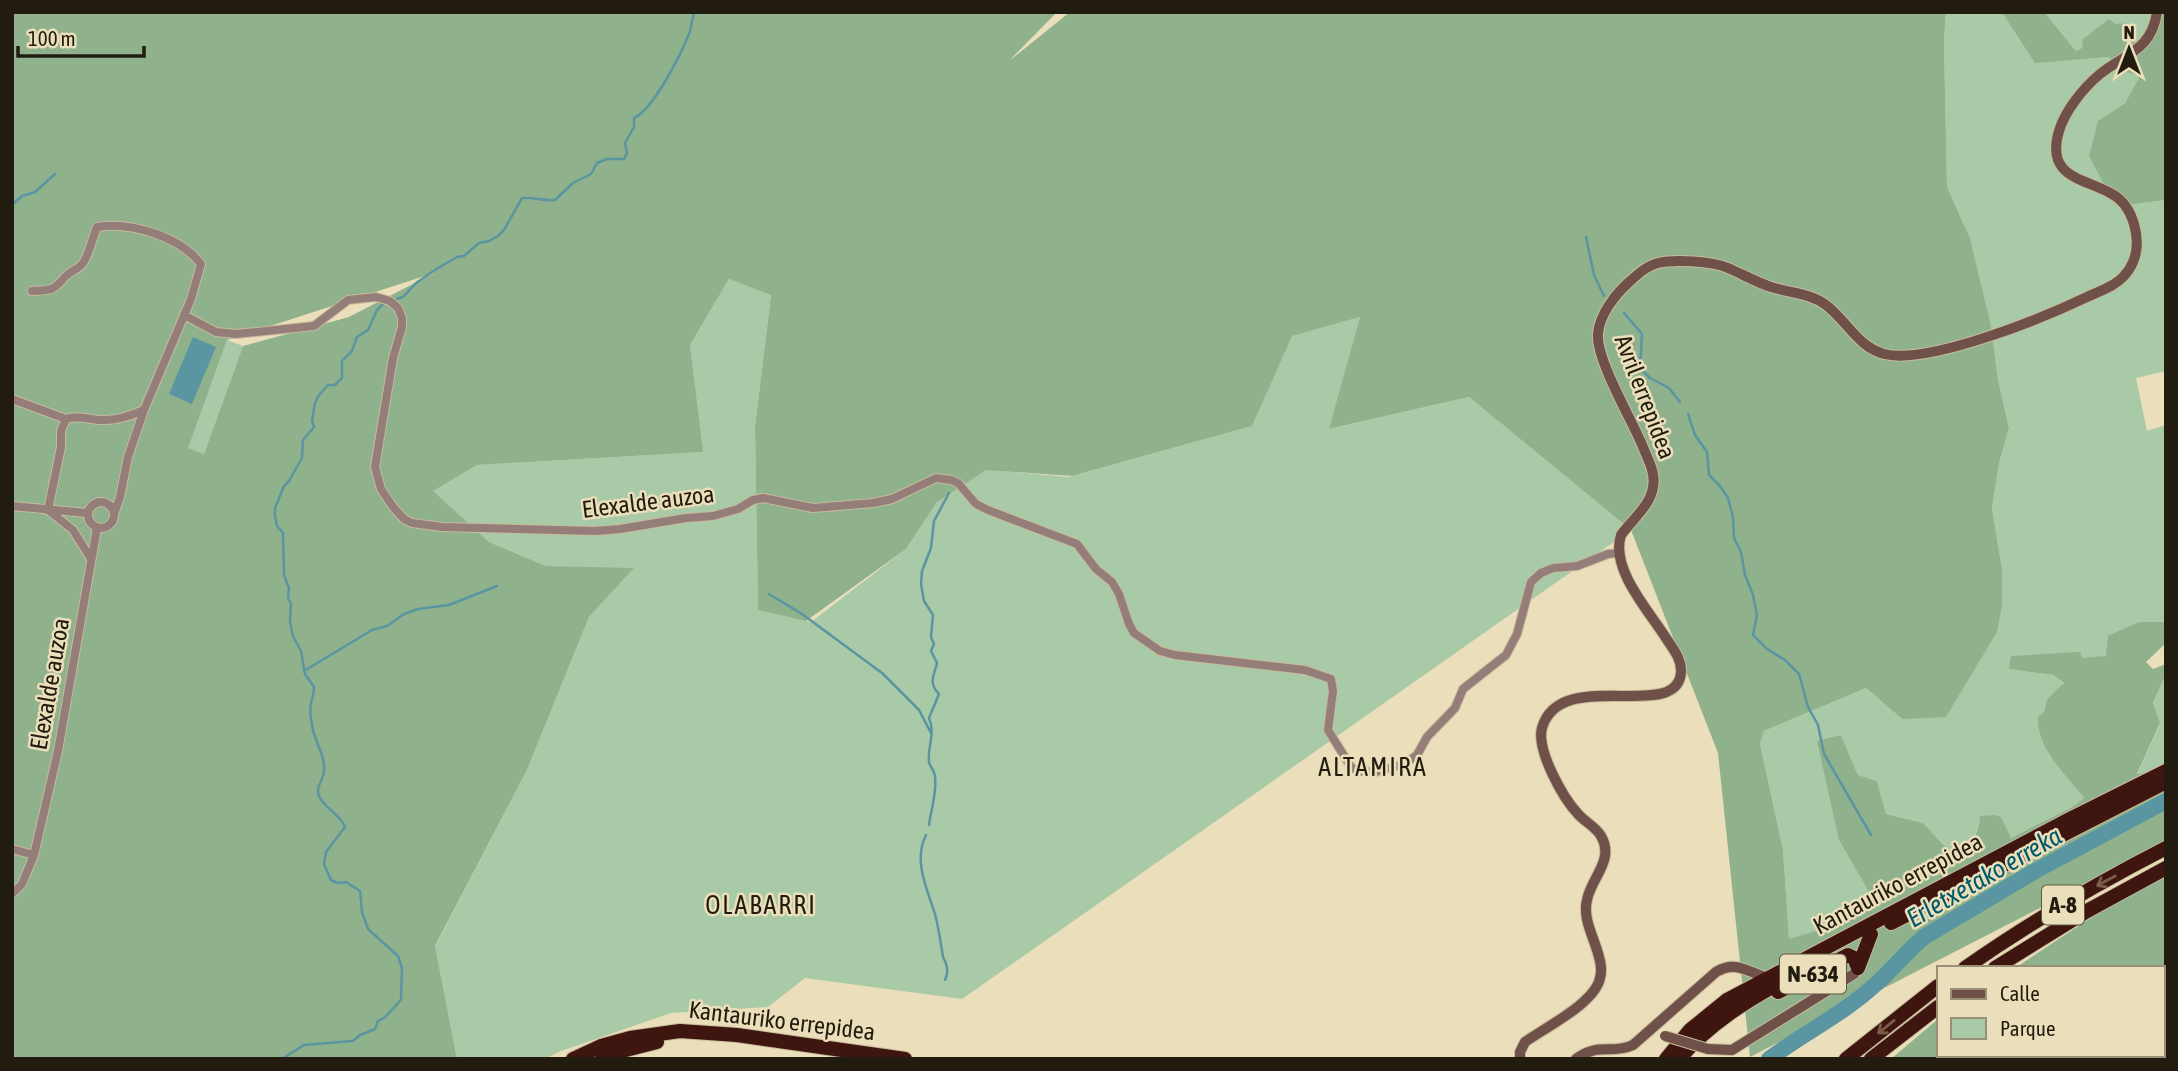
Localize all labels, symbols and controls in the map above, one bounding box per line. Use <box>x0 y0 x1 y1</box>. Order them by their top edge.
scale bar <box>18 14 144 58</box>
north arrow <box>2094 14 2164 84</box>
text: N <box>2123 21 2135 43</box>
text: 100 m <box>28 26 76 50</box>
street label: Avril errepidea <box>1610 331 1681 462</box>
street label: Elexalde auzoa <box>580 480 716 523</box>
street label: Elexalde auzoa <box>25 616 74 752</box>
district label: ALTAMIRA <box>1318 752 1428 782</box>
water label: Erletxetako erreka <box>1901 821 2067 933</box>
street label: Kantauriko errepidea <box>1809 828 1987 939</box>
one-way arrow <box>2096 874 2116 888</box>
road number: A-8 <box>2042 885 2084 924</box>
district label: OLABARRI <box>705 890 817 920</box>
road number: N-634 <box>1780 954 1846 993</box>
legend <box>1937 966 2164 1057</box>
text: Calle <box>2000 981 2040 1005</box>
street label: Kantauriko errepidea <box>687 996 877 1045</box>
text: Parque <box>2000 1016 2055 1040</box>
one-way arrow <box>1878 1019 1896 1034</box>

